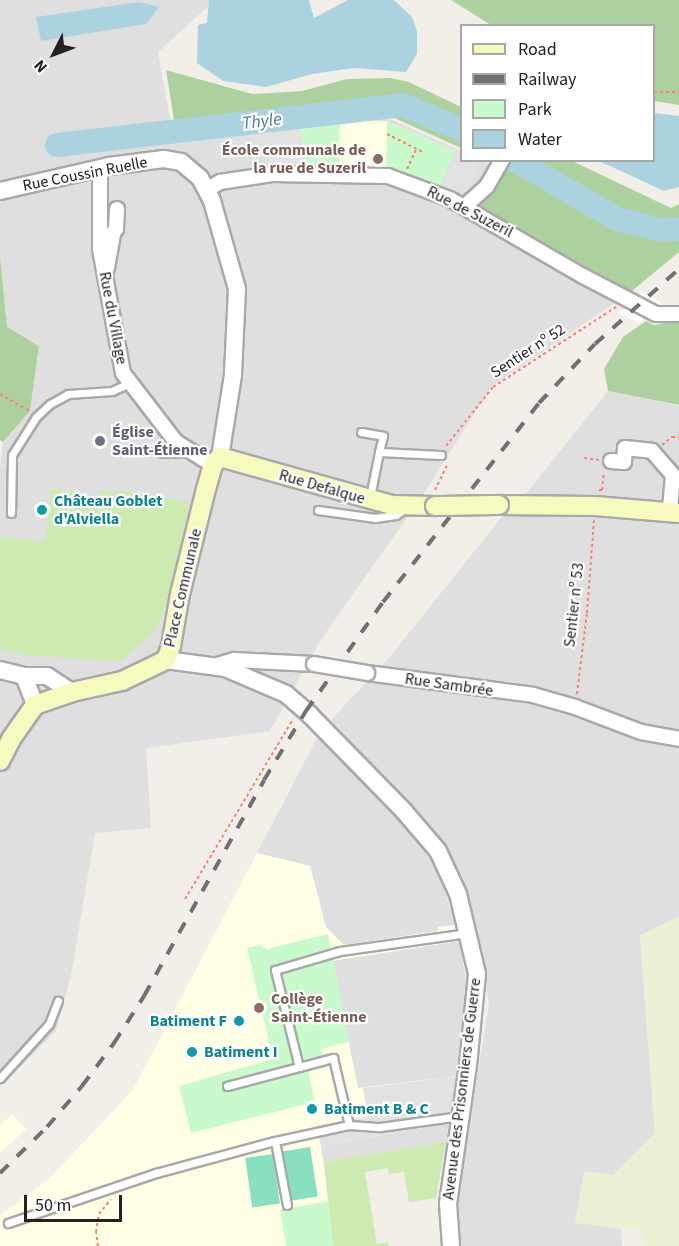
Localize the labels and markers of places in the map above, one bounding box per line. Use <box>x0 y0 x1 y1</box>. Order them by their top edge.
place label: École communale de la rue de Suzeril <box>222 140 366 178</box>
marker: École communale de la rue de Suzeril <box>371 152 385 166</box>
place label: Église Saint-Étienne <box>112 422 207 460</box>
marker: Église Saint-Étienne <box>93 434 107 448</box>
place label: Château Goblet d'Alviella <box>54 491 162 529</box>
marker: Château Goblet d'Alviella <box>35 503 49 517</box>
place label: Collège Saint-Étienne <box>271 989 366 1027</box>
marker: Collège Saint-Étienne <box>252 1001 266 1015</box>
place label: Batiment F <box>150 1011 227 1031</box>
marker: Batiment F <box>232 1014 246 1028</box>
place label: Batiment I <box>204 1042 278 1062</box>
marker: Batiment I <box>185 1045 199 1059</box>
place label: Batiment B & C <box>324 1099 429 1119</box>
marker: Batiment B & C <box>305 1102 319 1116</box>

